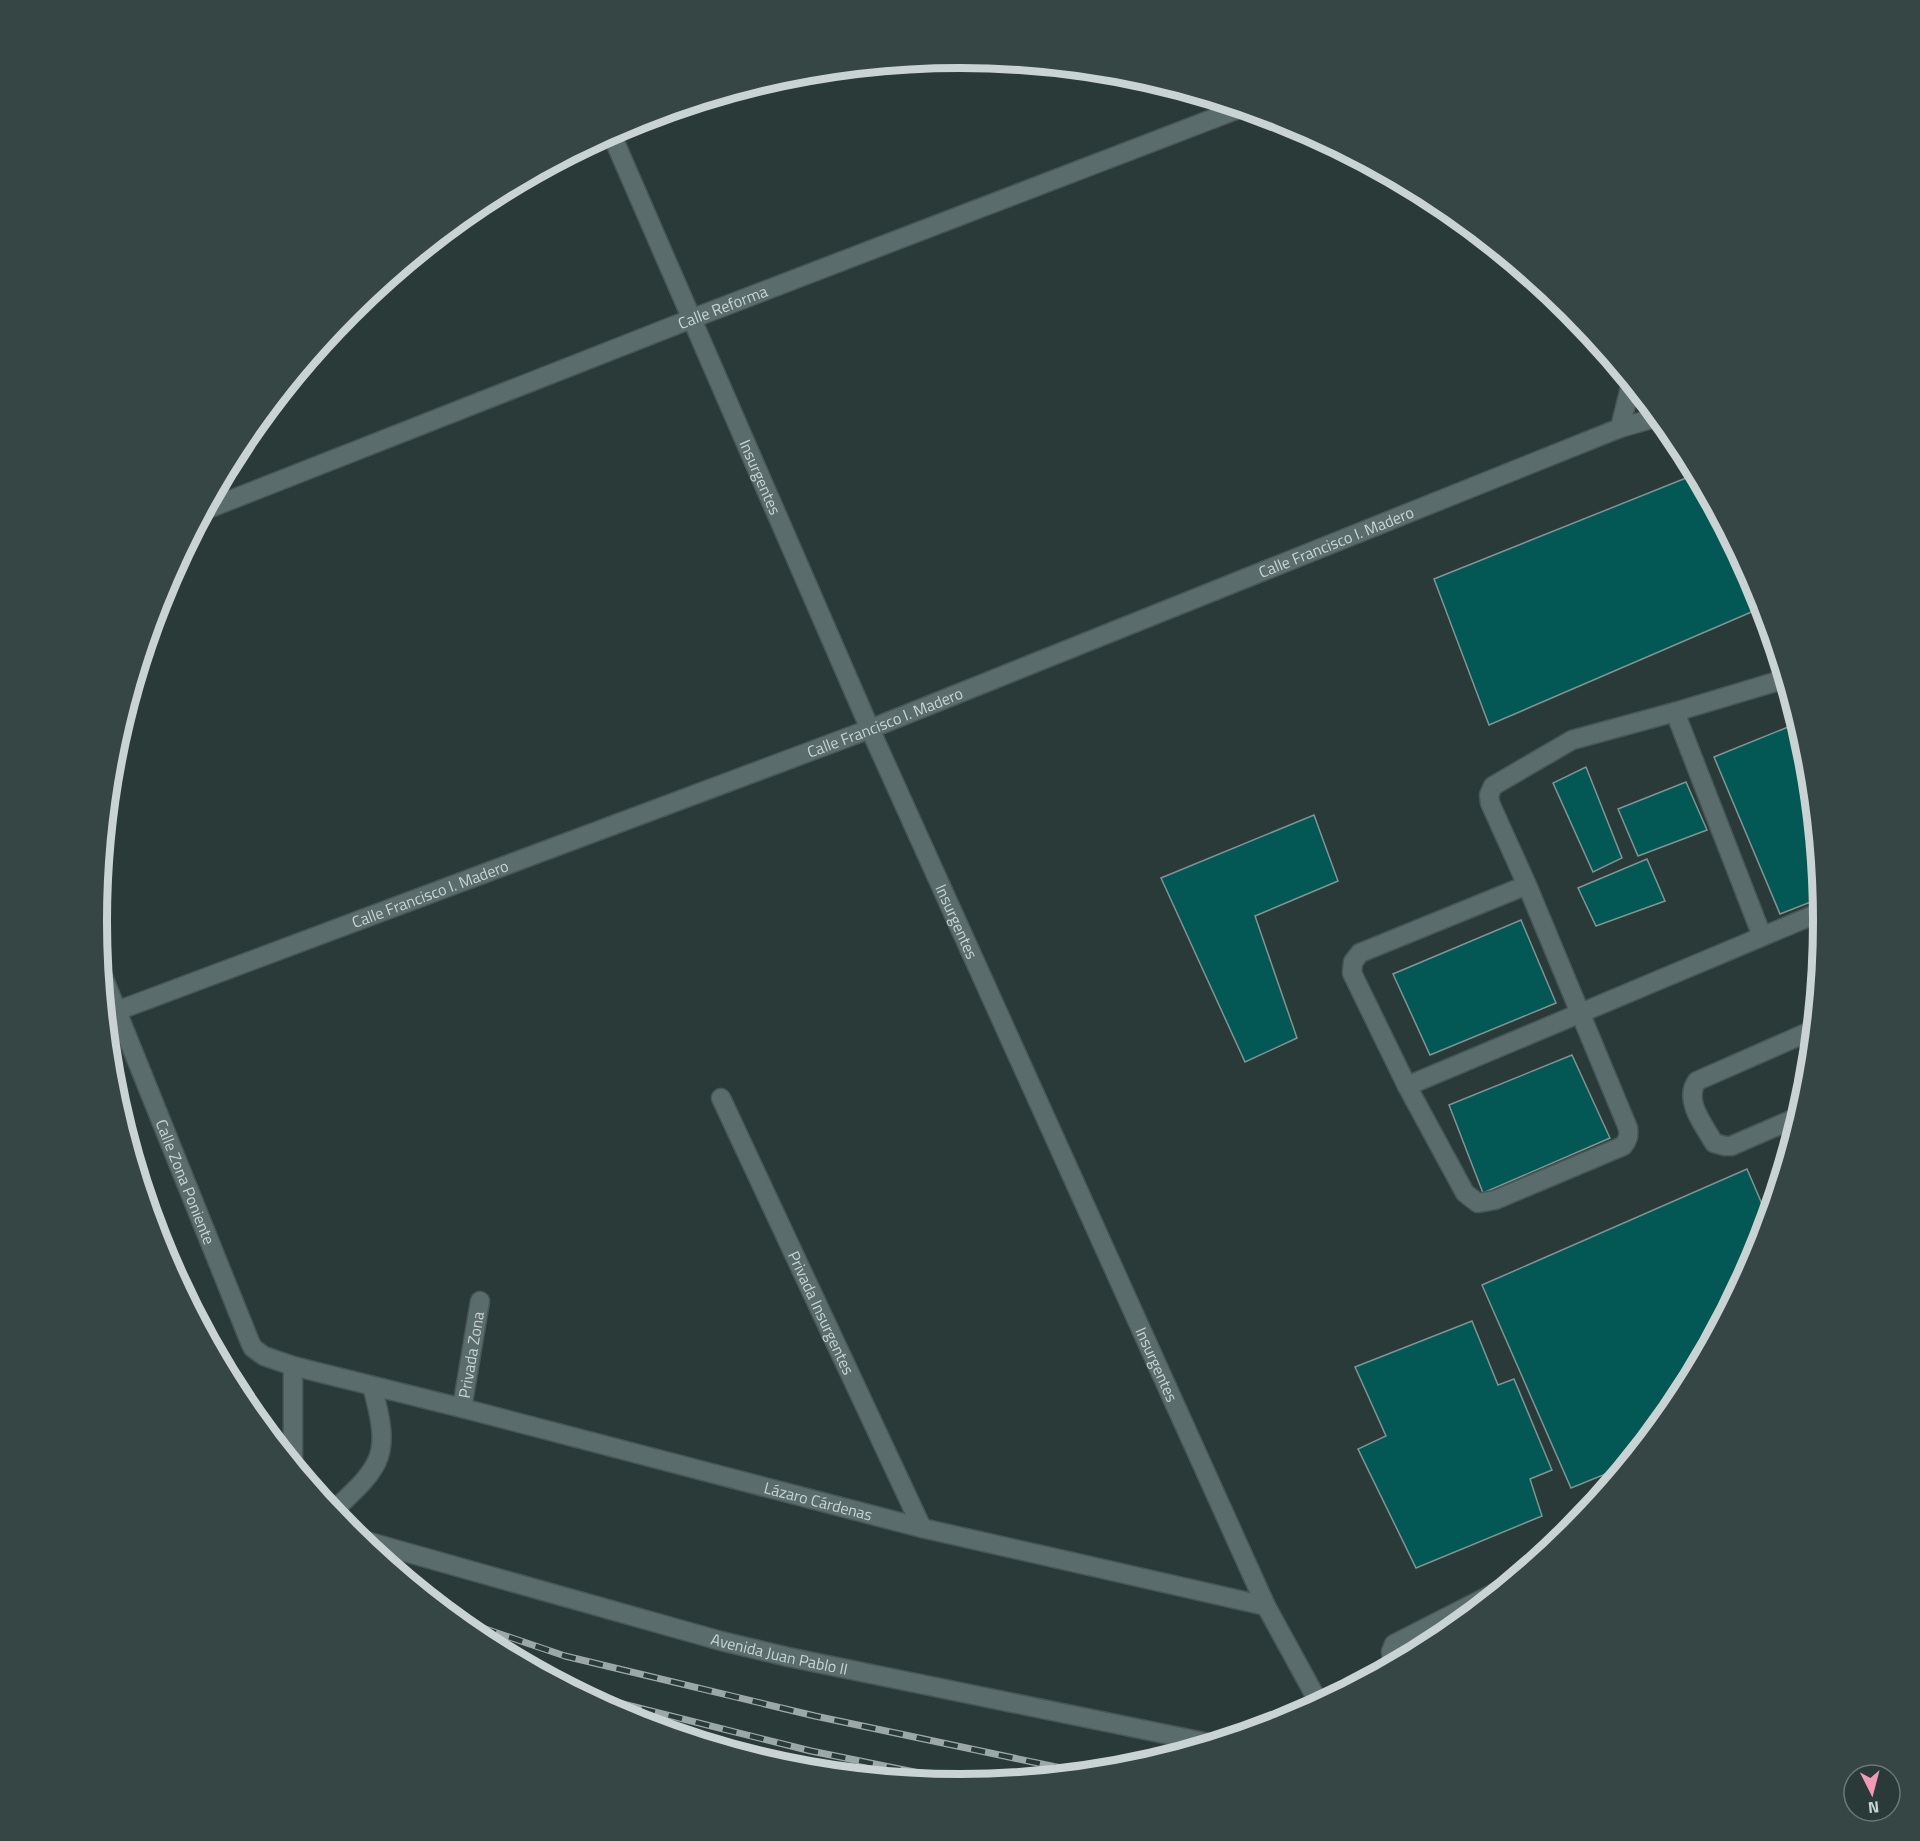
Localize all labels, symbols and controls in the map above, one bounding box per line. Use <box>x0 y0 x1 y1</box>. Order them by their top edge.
street label: Calle Reforma <box>674 279 771 335</box>
street label: Insurgentes <box>734 435 787 518</box>
street label: Calle Francisco I. Madero <box>1255 500 1417 584</box>
street label: Calle Francisco I. Madero <box>803 681 966 764</box>
street label: Calle Francisco I. Madero <box>348 853 512 934</box>
street label: Insurgentes <box>930 880 984 963</box>
street label: Calle Zona Poniente <box>150 1116 222 1248</box>
street label: Privada Insurgentes <box>782 1247 861 1379</box>
street label: Privada Zona <box>452 1310 490 1400</box>
street label: Insurgentes <box>1130 1323 1184 1406</box>
street label: Lázaro Cárdenas <box>762 1475 875 1527</box>
street label: Avenida Juan Pablo II <box>708 1627 850 1681</box>
north arrow <box>1842 1763 1902 1823</box>
text: N <box>1867 1795 1880 1820</box>

